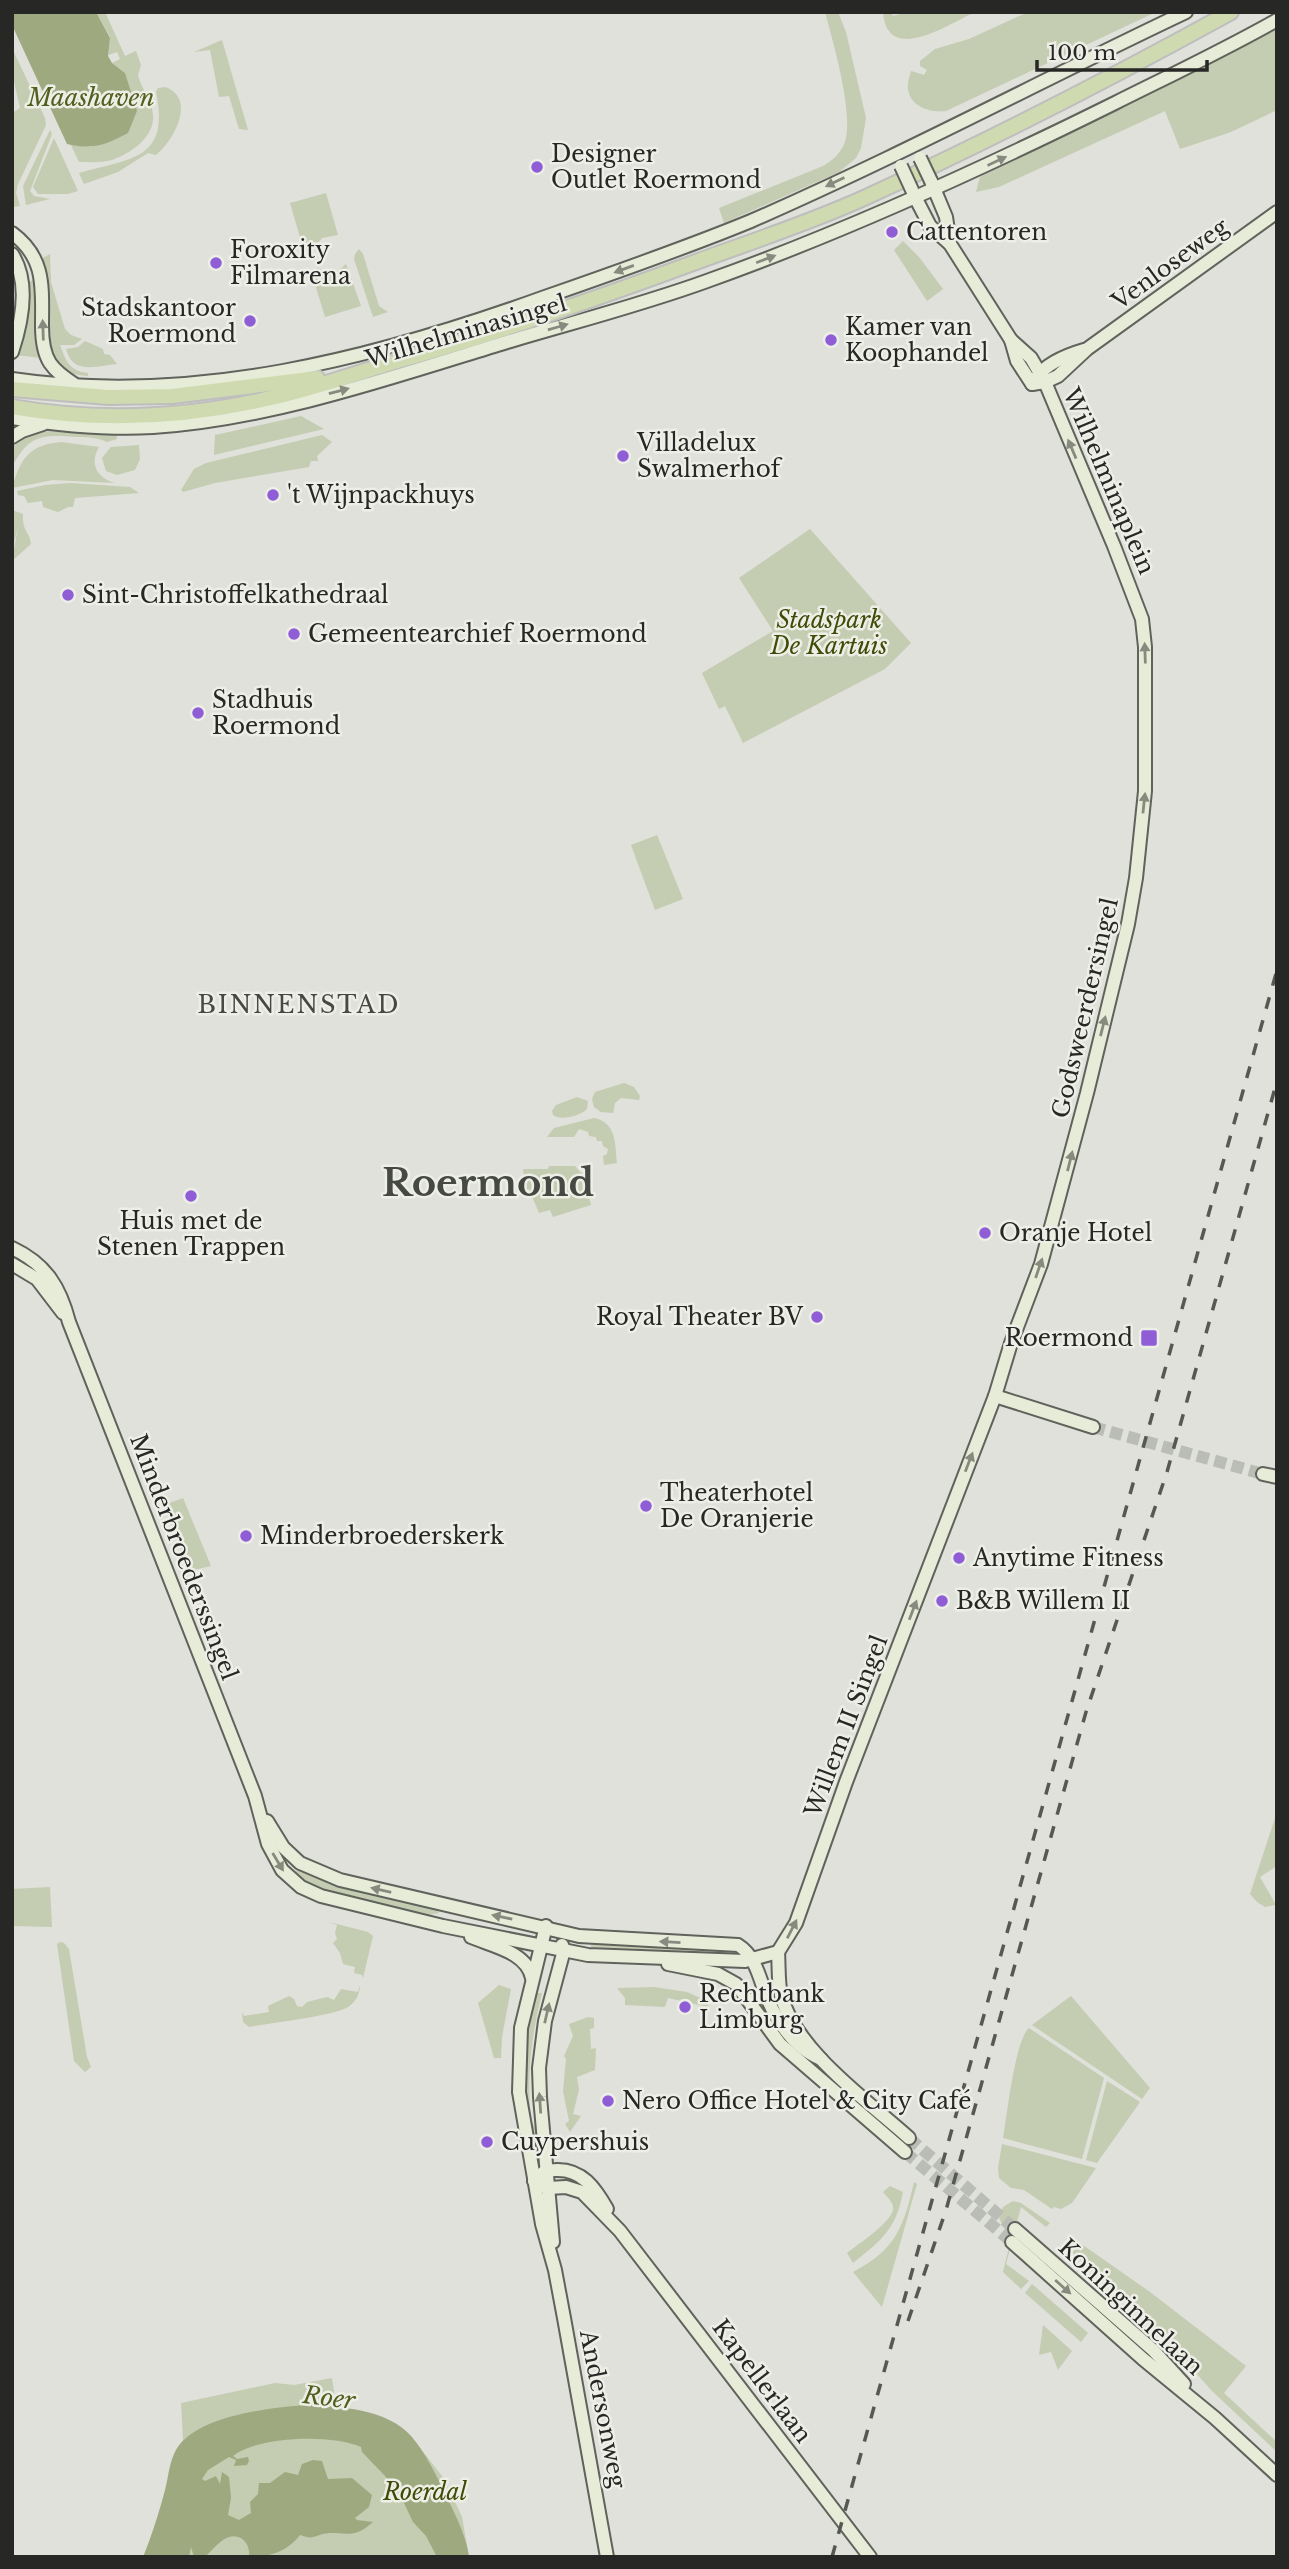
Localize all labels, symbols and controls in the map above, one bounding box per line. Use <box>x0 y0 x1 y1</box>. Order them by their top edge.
scale bar <box>1037 28 1207 72</box>
text: 100 m <box>1048 40 1116 66</box>
water label: Maashaven <box>26 83 155 112</box>
place label: Designer Outlet Roermond <box>551 140 761 194</box>
one-way arrow <box>986 155 1007 166</box>
marker: Designer Outlet Roermond <box>529 159 545 175</box>
one-way arrow <box>825 177 845 188</box>
street label: Venloseweg <box>1105 212 1234 316</box>
place label: Cattentoren <box>906 218 1047 246</box>
marker: Cattentoren <box>884 224 900 240</box>
place label: Foroxity Filmarena <box>230 236 351 290</box>
one-way arrow <box>756 254 777 265</box>
marker: Foroxity Filmarena <box>208 255 224 271</box>
one-way arrow <box>614 264 635 275</box>
street label: Wilhelminasingel <box>361 289 570 373</box>
place label: Stadskantoor Roermond <box>81 294 236 348</box>
marker: Stadskantoor Roermond <box>242 313 258 329</box>
place label: Kamer van Koophandel <box>845 313 989 367</box>
one-way arrow <box>37 319 48 341</box>
one-way arrow <box>547 321 568 331</box>
marker: Kamer van Koophandel <box>823 332 839 348</box>
street label: Wilhelminaplein <box>1057 383 1161 579</box>
one-way arrow <box>328 385 350 396</box>
place label: Villadelux Swalmerhof <box>636 429 783 483</box>
one-way arrow <box>1066 438 1077 459</box>
marker: Villadelux Swalmerhof <box>615 448 631 464</box>
place label: 't Wijnpackhuys <box>287 481 475 509</box>
marker: 't Wijnpackhuys <box>265 487 281 503</box>
place label: Sint-Christoffelkathedraal <box>82 581 388 609</box>
marker: Sint-Christoffelkathedraal <box>60 587 76 603</box>
park label: Stadspark De Kartuis <box>770 606 888 660</box>
place label: Gemeentearchief Roermond <box>308 620 647 648</box>
marker: Gemeentearchief Roermond <box>286 626 302 642</box>
one-way arrow <box>1139 642 1150 664</box>
place label: Stadhuis Roermond <box>212 686 340 740</box>
marker: Stadhuis Roermond <box>190 705 206 721</box>
one-way arrow <box>1139 792 1150 814</box>
street label: Godsweerdersingel <box>1046 895 1124 1121</box>
district label: BINNENSTAD <box>197 990 401 1019</box>
one-way arrow <box>1098 1015 1109 1037</box>
one-way arrow <box>1065 1149 1076 1171</box>
district label: Roermond <box>382 1160 594 1206</box>
marker: Huis met de Stenen Trappen <box>183 1188 199 1204</box>
place label: Huis met de Stenen Trappen <box>97 1207 285 1261</box>
place label: Oranje Hotel <box>999 1219 1152 1247</box>
marker: Oranje Hotel <box>977 1225 993 1241</box>
one-way arrow <box>1035 1258 1045 1279</box>
place label: Royal Theater BV <box>596 1303 804 1331</box>
marker: Royal Theater BV <box>809 1309 825 1325</box>
place label: Roermond <box>1005 1324 1133 1352</box>
marker: Roermond <box>1139 1328 1159 1348</box>
street label: Minderbroederssingel <box>124 1430 244 1684</box>
one-way arrow <box>964 1452 975 1473</box>
place label: Theaterhotel De Oranjerie <box>660 1479 814 1533</box>
marker: Theaterhotel De Oranjerie <box>638 1498 654 1514</box>
place label: Minderbroederskerk <box>260 1522 505 1550</box>
marker: Minderbroederskerk <box>238 1528 254 1544</box>
place label: Anytime Fitness <box>972 1544 1164 1572</box>
marker: Anytime Fitness <box>951 1550 967 1566</box>
place label: B&B Willem II <box>956 1587 1130 1615</box>
marker: B&B Willem II <box>934 1593 950 1609</box>
one-way arrow <box>907 1599 918 1620</box>
street label: Willem II Singel <box>798 1631 894 1822</box>
one-way arrow <box>271 1852 284 1871</box>
one-way arrow <box>370 1884 392 1895</box>
one-way arrow <box>491 1911 513 1922</box>
one-way arrow <box>787 1919 798 1939</box>
one-way arrow <box>659 1936 681 1947</box>
place label: Rechtbank Limburg <box>699 1980 826 2034</box>
marker: Rechtbank Limburg <box>677 1999 693 2015</box>
one-way arrow <box>541 2002 552 2024</box>
place label: Nero Office Hotel & City Café <box>622 2087 972 2115</box>
one-way arrow <box>534 2092 545 2114</box>
marker: Nero Office Hotel & City Café <box>600 2093 616 2109</box>
place label: Cuypershuis <box>501 2128 649 2156</box>
marker: Cuypershuis <box>479 2134 495 2150</box>
street label: Koninginnelaan <box>1053 2233 1209 2381</box>
one-way arrow <box>1054 2279 1072 2295</box>
street label: Kapellerlaan <box>706 2314 818 2448</box>
street label: Andersonweg <box>574 2327 632 2491</box>
water label: Roer <box>300 2380 358 2415</box>
park label: Roerdal <box>382 2478 468 2506</box>

